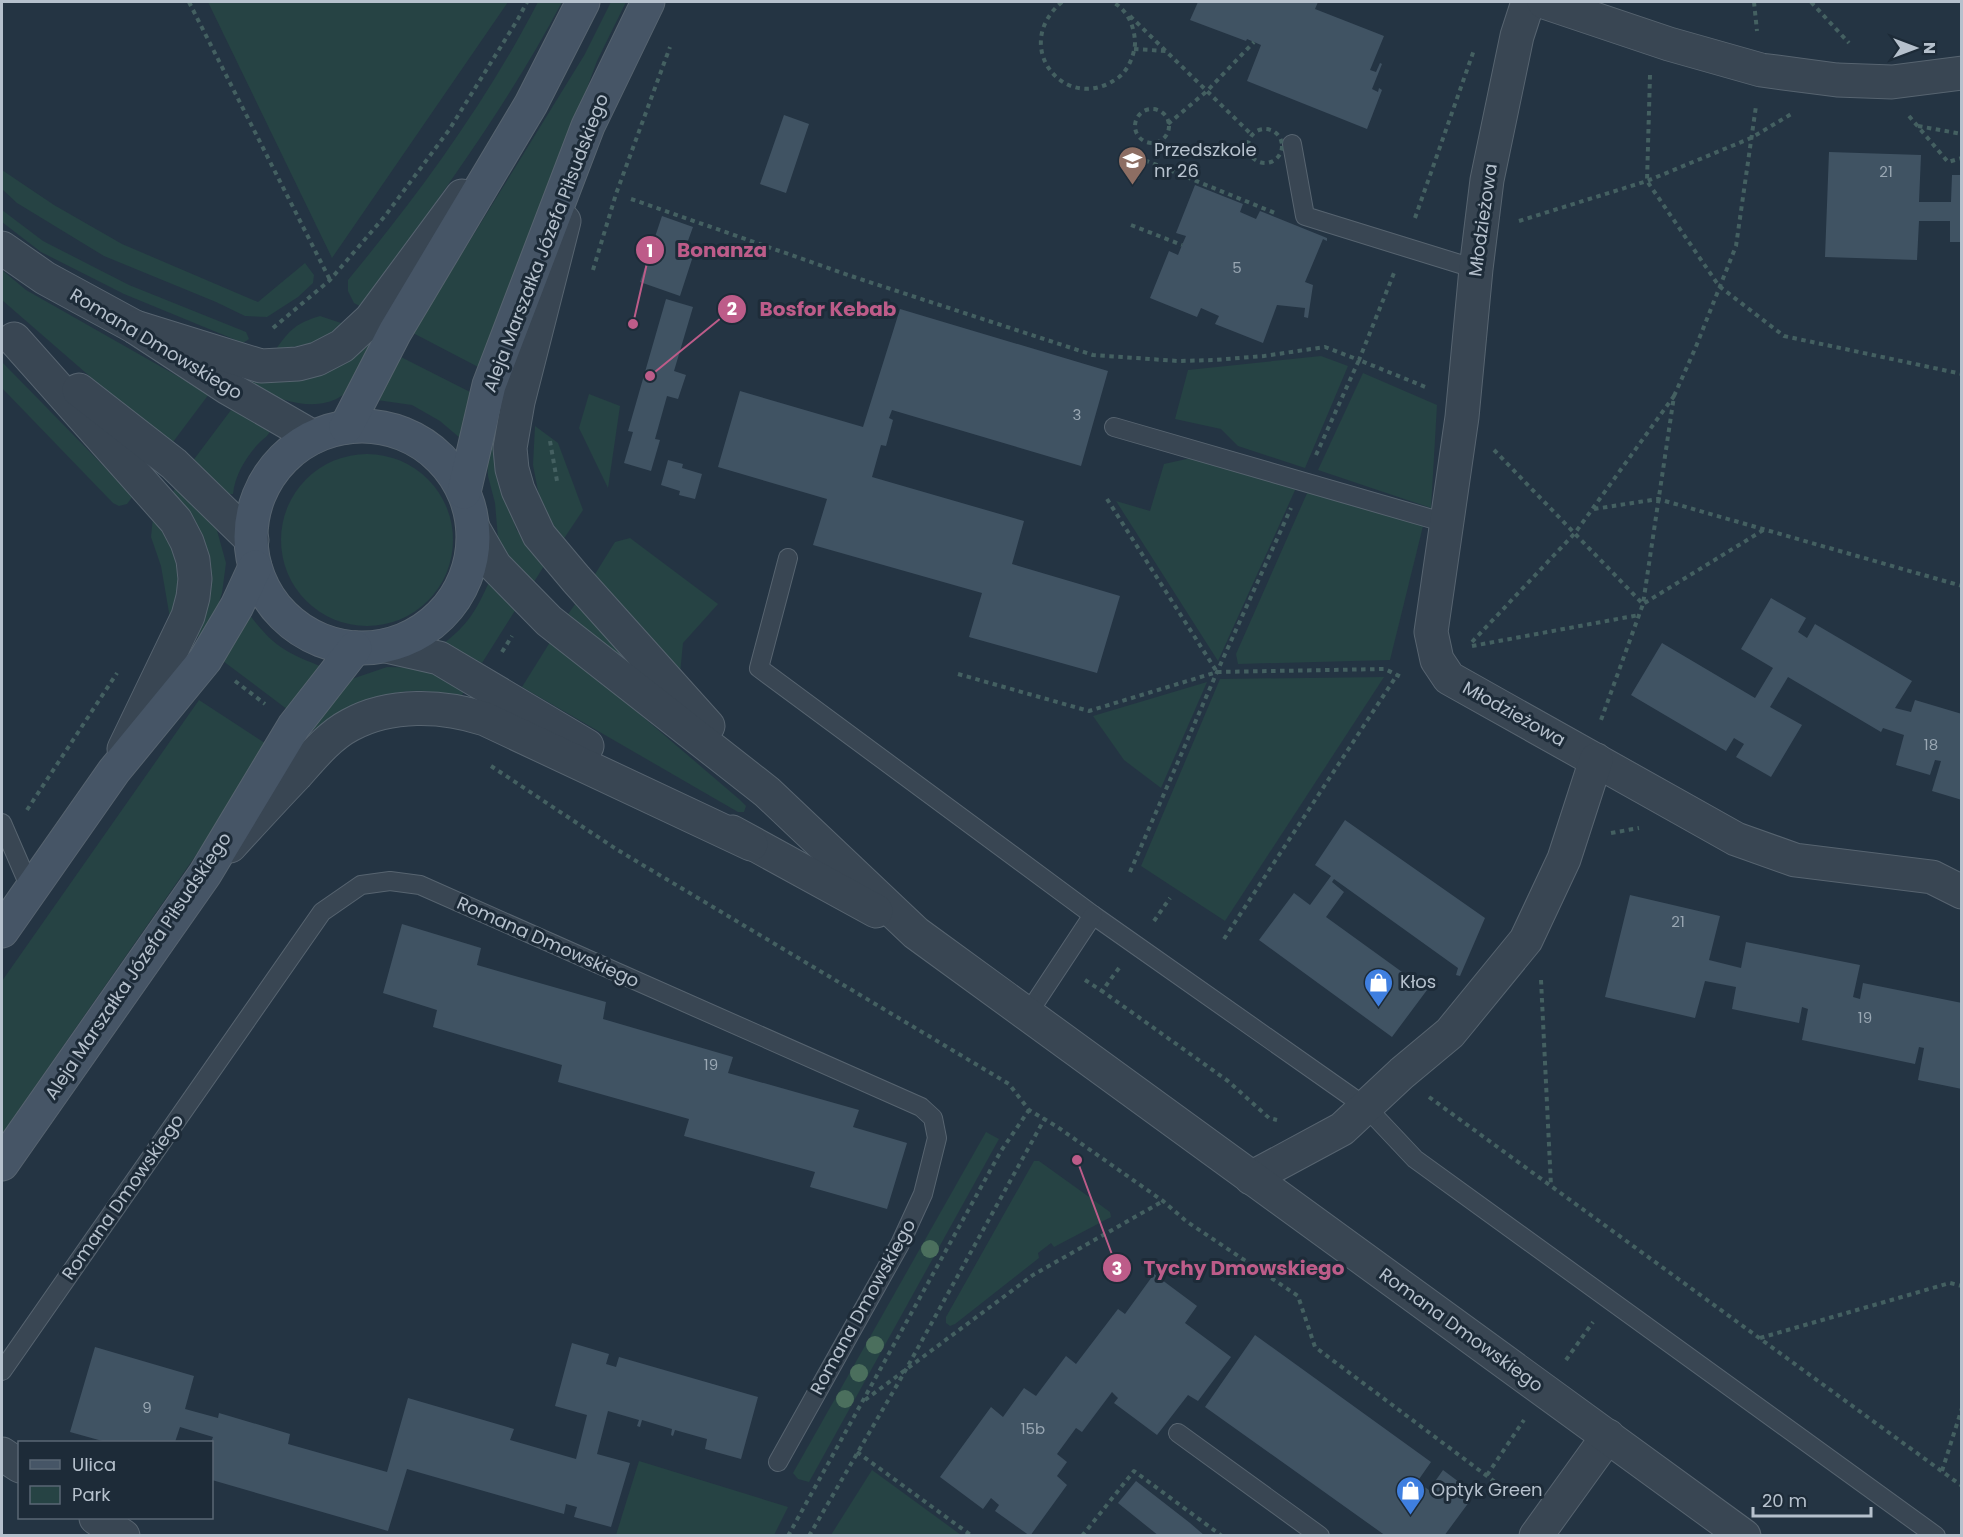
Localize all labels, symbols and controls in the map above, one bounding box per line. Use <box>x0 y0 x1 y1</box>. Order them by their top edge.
north arrow <box>1885 18 1945 78</box>
text: N <box>1918 42 1941 54</box>
street label: Aleja Marszałka Józefa Piłsudskiego <box>477 90 614 396</box>
place label: Przedszkole nr 26 <box>1154 137 1257 183</box>
school or university icon: Przedszkole nr 26 <box>1117 144 1149 186</box>
house number: 21 <box>1879 161 1893 182</box>
street label: Młodzieżowa <box>1462 162 1503 278</box>
callout: Bonanza <box>635 231 779 269</box>
text: Bonanza <box>677 236 767 264</box>
text: 1 <box>647 238 653 263</box>
house number: 5 <box>1232 257 1242 278</box>
street label: Romana Dmowskiego <box>65 282 247 405</box>
callout: Bosfor Kebab <box>717 290 908 328</box>
text: Bosfor Kebab <box>760 295 897 323</box>
text: 2 <box>727 296 737 321</box>
house number: 3 <box>1073 404 1081 425</box>
street label: Młodzieżowa <box>1458 675 1570 752</box>
house number: 18 <box>1924 734 1938 755</box>
street label: Aleja Marszałka Józefa Piłsudskiego <box>38 827 237 1104</box>
street label: Romana Dmowskiego <box>453 890 643 993</box>
house number: 21 <box>1671 911 1685 932</box>
shop icon: Kłos <box>1363 966 1395 1008</box>
place label: Kłos <box>1400 969 1436 994</box>
house number: 19 <box>1858 1007 1872 1028</box>
house number: 19 <box>704 1054 718 1075</box>
street label: Romana Dmowskiego <box>56 1109 189 1285</box>
street label: Romana Dmowskiego <box>804 1214 921 1399</box>
callout: Tychy Dmowskiego <box>1102 1249 1357 1287</box>
text: Tychy Dmowskiego <box>1144 1254 1345 1282</box>
text: 3 <box>1112 1256 1122 1281</box>
street label: Romana Dmowskiego <box>1374 1262 1548 1398</box>
house number: 9 <box>142 1397 152 1418</box>
house number: 15b <box>1021 1418 1045 1439</box>
legend <box>18 1441 213 1519</box>
text: Ulica <box>72 1452 116 1477</box>
shop icon: Optyk Green <box>1394 1474 1426 1516</box>
place label: Optyk Green <box>1431 1477 1543 1502</box>
scale bar <box>1753 1480 1872 1518</box>
text: Park <box>72 1482 111 1507</box>
text: 20 m <box>1762 1488 1807 1513</box>

